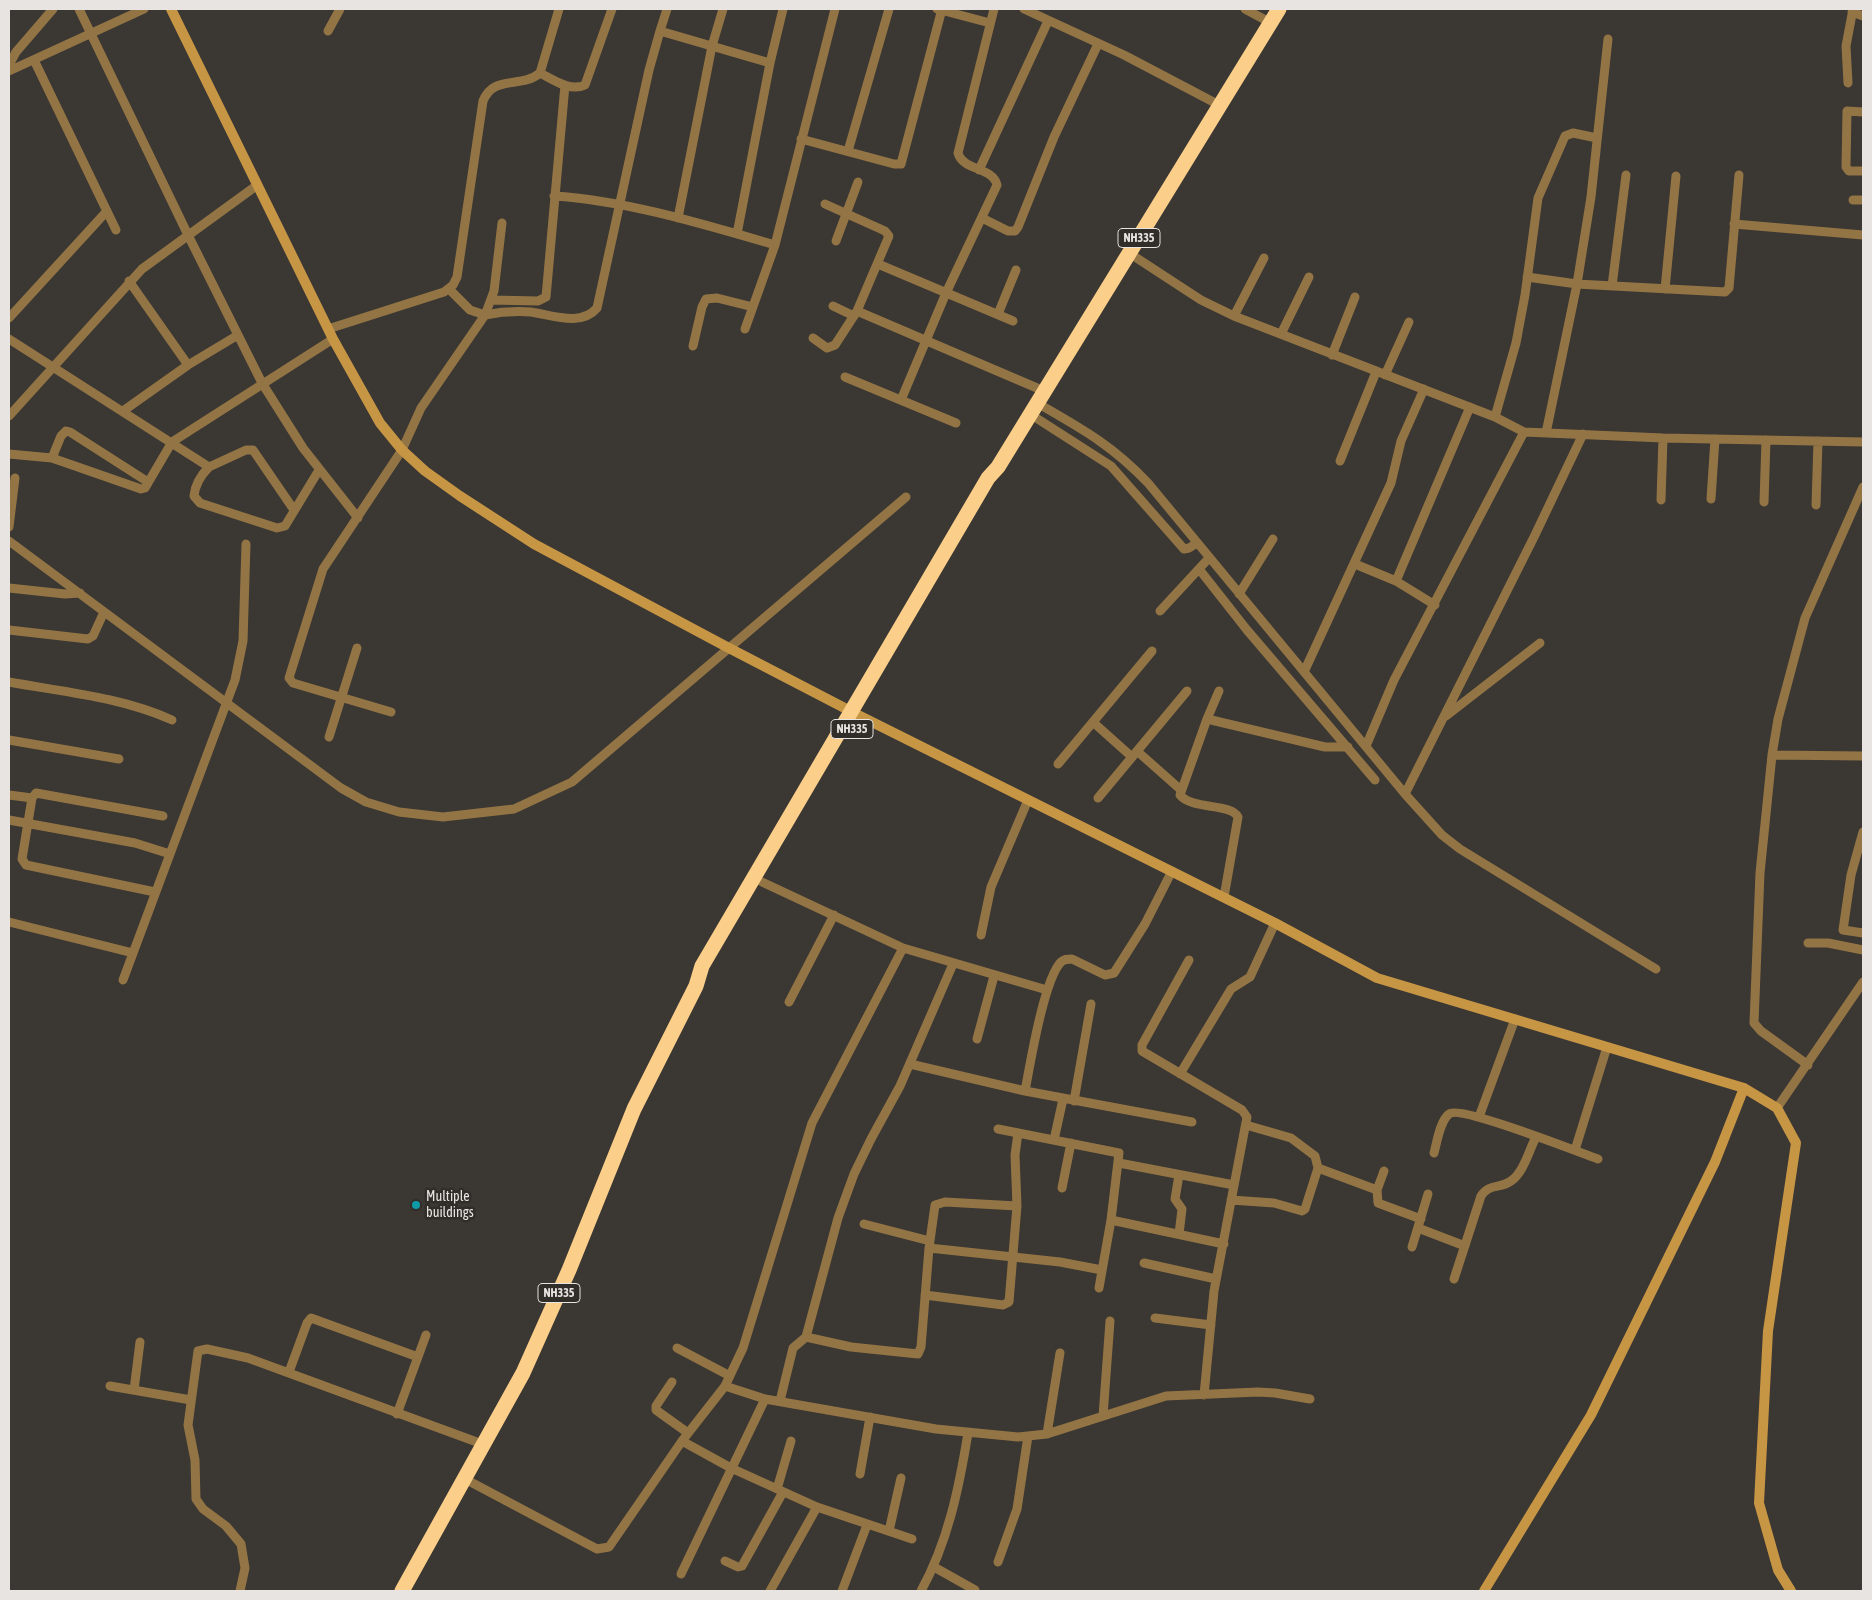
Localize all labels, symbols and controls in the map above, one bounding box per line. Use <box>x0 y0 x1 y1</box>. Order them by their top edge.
road number: NH335 <box>1118 228 1160 248</box>
road number: NH335 <box>831 720 873 739</box>
place label: Multiple buildings <box>426 1189 474 1222</box>
marker: Multiple buildings <box>410 1199 422 1211</box>
road number: NH335 <box>538 1284 580 1302</box>

